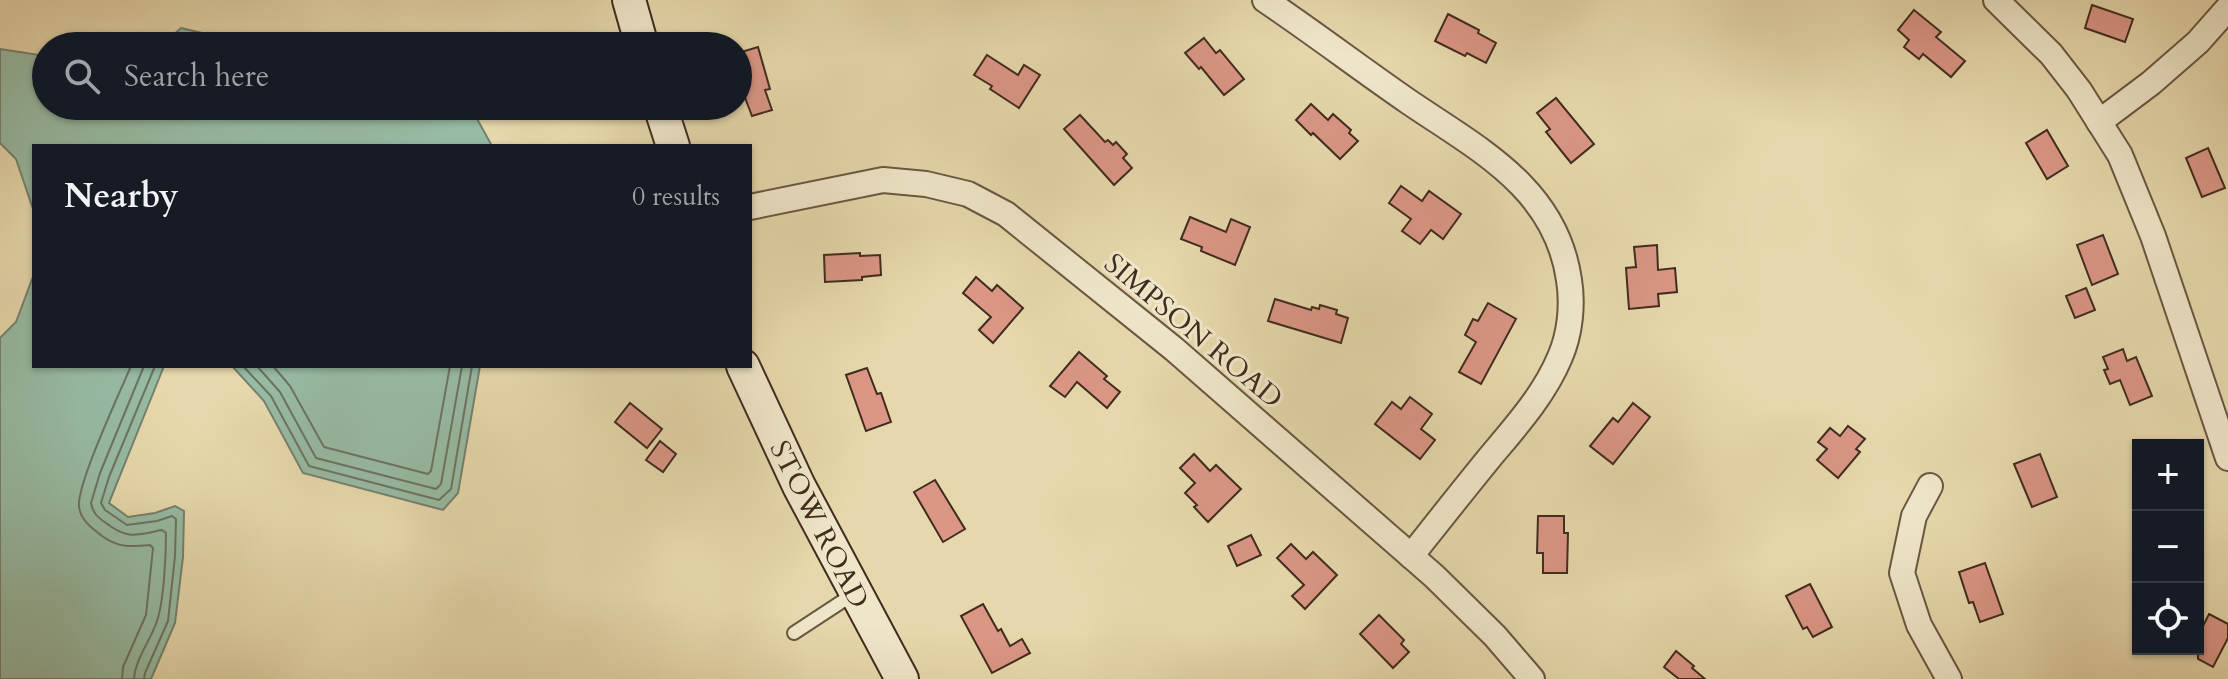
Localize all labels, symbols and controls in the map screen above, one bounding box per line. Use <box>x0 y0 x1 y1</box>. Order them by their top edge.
search box <box>32 32 752 120</box>
icon: search <box>60 54 104 98</box>
text: Search here <box>124 56 269 97</box>
text: Nearby <box>64 173 179 219</box>
text: 0 results <box>632 179 720 214</box>
street label: SIMPSON ROAD <box>1096 245 1291 417</box>
street label: STOW ROAD <box>761 434 878 615</box>
map controls <box>2132 439 2204 655</box>
button: + <box>2132 439 2204 511</box>
button: − <box>2132 511 2204 583</box>
button: locate <box>2132 583 2204 655</box>

